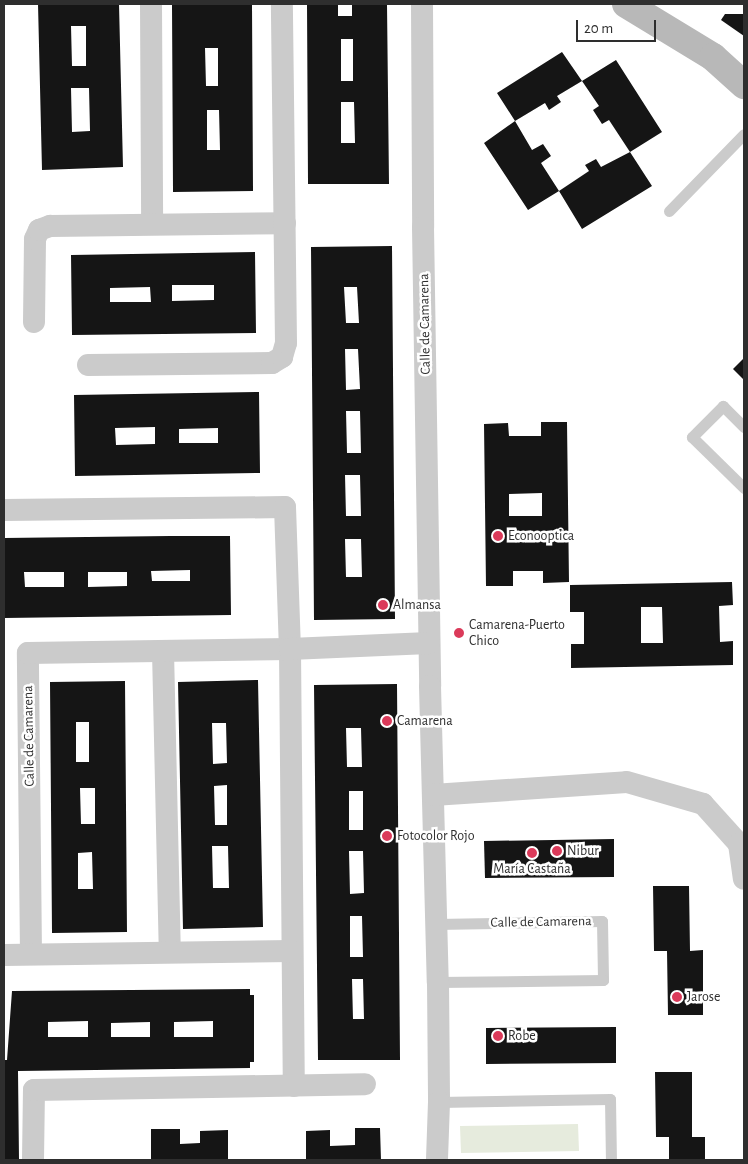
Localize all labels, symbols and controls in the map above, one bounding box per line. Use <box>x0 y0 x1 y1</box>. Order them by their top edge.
scale bar <box>578 10 658 42</box>
text: 20 m <box>584 21 613 36</box>
street label: Calle de Camarena <box>416 273 434 375</box>
place label: Econooptica <box>508 528 574 544</box>
marker: Econooptica <box>492 530 504 542</box>
place label: Almansa <box>393 597 441 613</box>
marker: Almansa <box>377 599 389 611</box>
place label: Camarena-Puerto Chico <box>469 617 565 650</box>
marker: Camarena-Puerto Chico <box>453 627 465 639</box>
street label: Calle de Camarena <box>20 685 38 787</box>
place label: Camarena <box>397 713 453 729</box>
marker: Camarena <box>381 715 393 727</box>
place label: Fotocolor Rojo <box>397 828 475 844</box>
marker: Fotocolor Rojo <box>381 830 393 842</box>
place label: Nibur <box>567 843 599 859</box>
marker: Nibur <box>551 845 563 857</box>
marker: María Castaña <box>526 847 538 859</box>
place label: María Castaña <box>493 861 571 877</box>
street label: Calle de Camarena <box>490 913 592 931</box>
place label: Jarose <box>687 989 720 1005</box>
marker: Jarose <box>671 991 683 1003</box>
place label: Robe <box>508 1028 536 1044</box>
marker: Robe <box>492 1030 504 1042</box>

